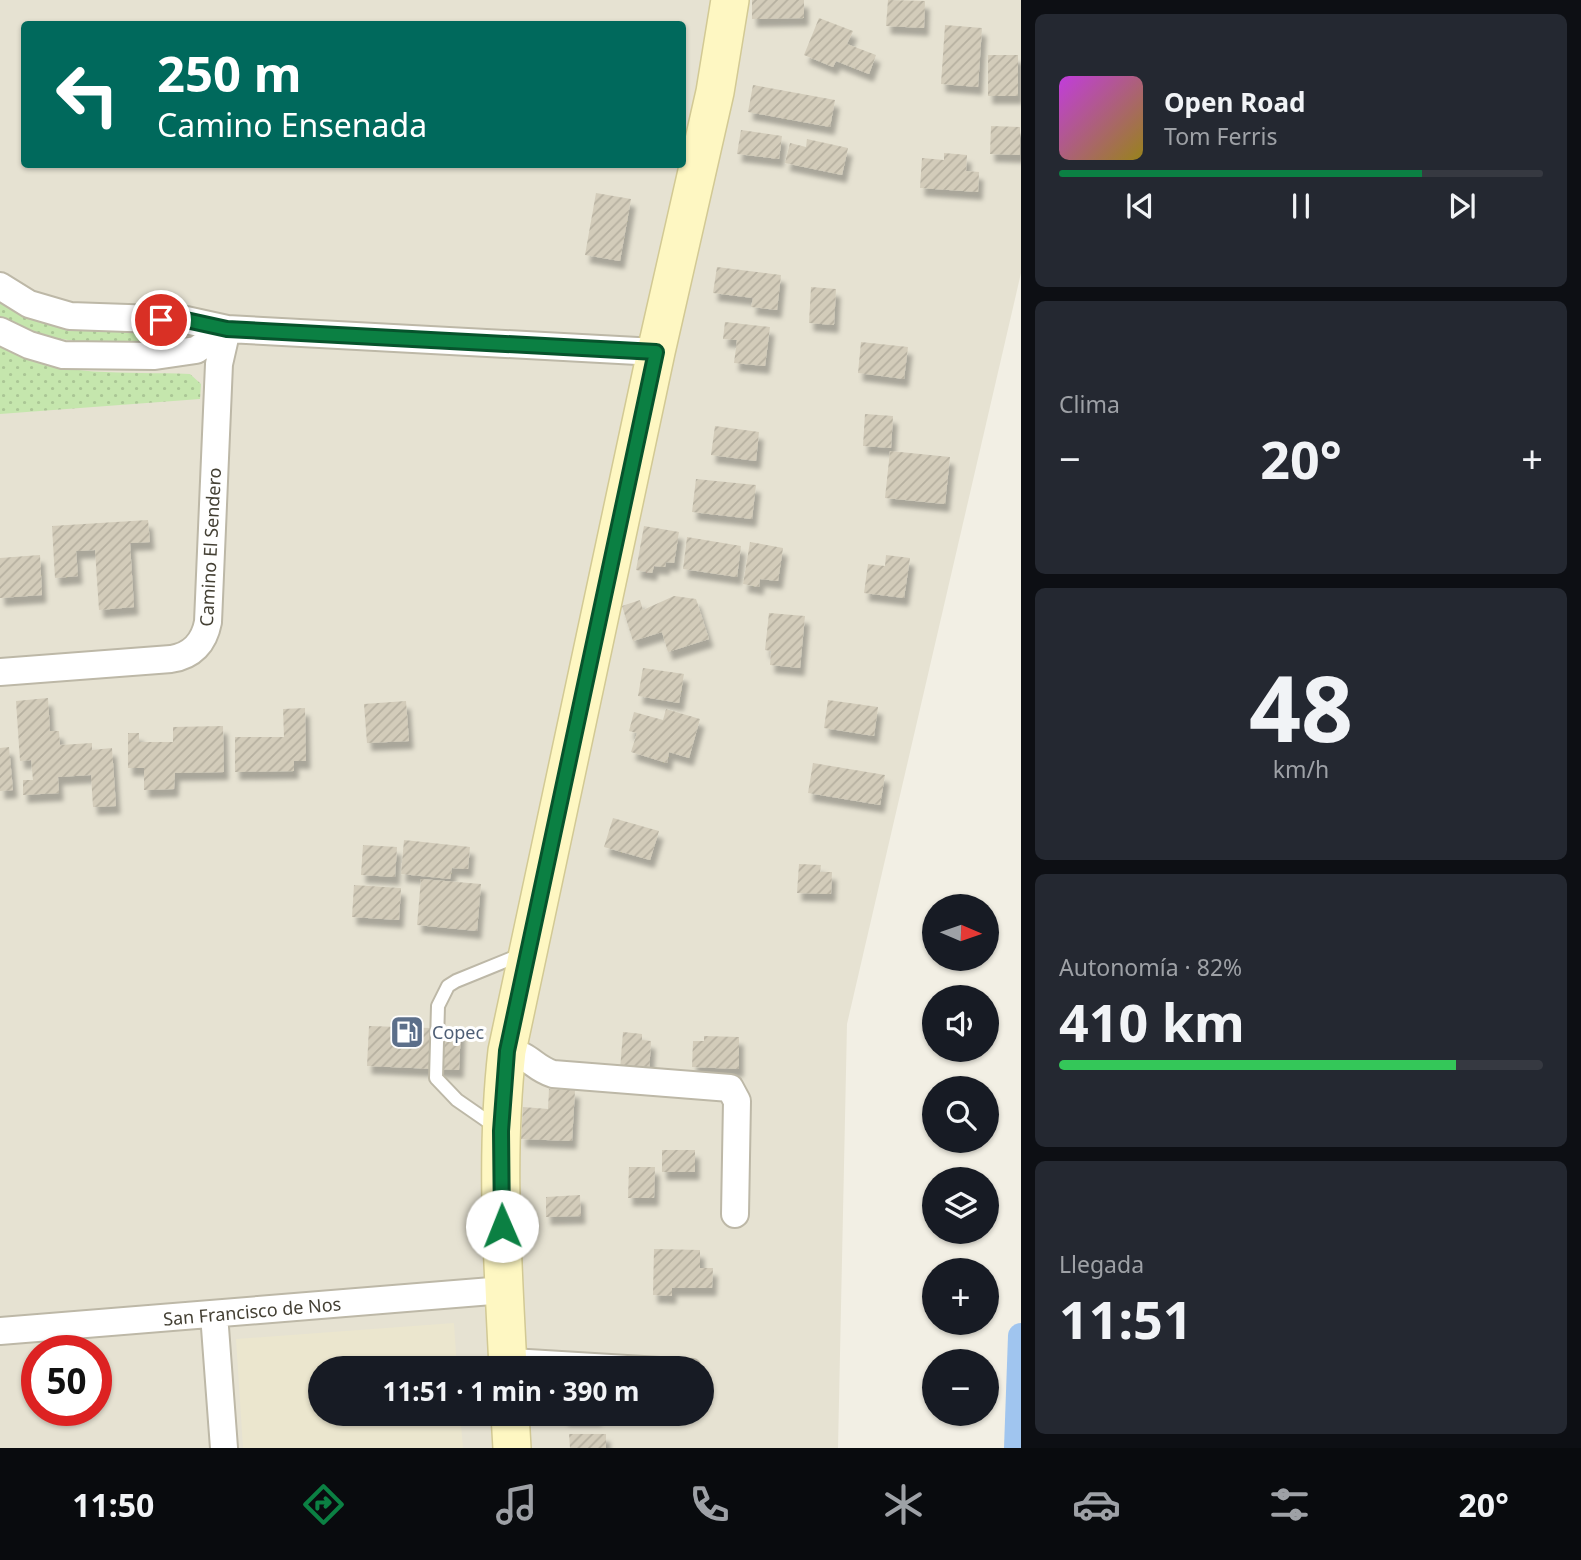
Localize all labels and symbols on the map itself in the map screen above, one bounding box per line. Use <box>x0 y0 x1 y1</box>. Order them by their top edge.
pin <box>131 290 191 350</box>
street label: Camino El Sendero <box>194 467 226 627</box>
north arrow <box>922 894 999 971</box>
fuel station icon: Copec <box>388 1013 426 1051</box>
place label: Copec <box>432 1020 484 1044</box>
position arrow <box>465 1189 539 1263</box>
street label: San Francisco de Nos <box>162 1291 342 1331</box>
speed limit sign: 50 <box>21 1335 112 1426</box>

